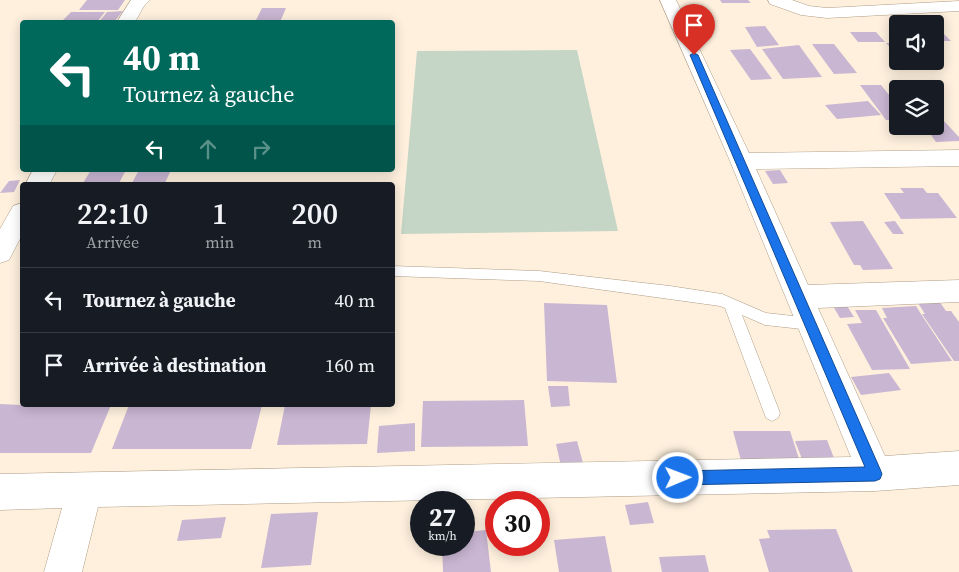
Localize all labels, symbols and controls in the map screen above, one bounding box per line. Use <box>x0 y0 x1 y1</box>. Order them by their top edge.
pin <box>673 4 715 55</box>
icon: arrive <box>680 11 708 39</box>
map controls <box>889 15 944 135</box>
button: sound <box>889 15 944 70</box>
text: 40 m <box>123 34 200 82</box>
icon: left <box>40 40 105 105</box>
text: Tournez à gauche <box>123 79 294 109</box>
button: layers <box>889 80 944 135</box>
icon: left <box>141 135 169 163</box>
icon: ahead <box>194 135 222 163</box>
icon: right <box>247 135 275 163</box>
text: 22:10 <box>77 193 148 234</box>
text: 1 <box>212 193 228 234</box>
text: 200 <box>291 193 338 234</box>
text: Arrivée <box>86 231 139 253</box>
text: min <box>205 231 234 253</box>
text: m <box>307 231 322 253</box>
icon: left <box>40 286 68 314</box>
text: Tournez à gauche <box>83 287 236 313</box>
text: 40 m <box>334 287 375 313</box>
icon: arrive <box>40 351 68 379</box>
text: Arrivée à destination <box>83 352 266 378</box>
text: 160 m <box>325 352 375 378</box>
position arrow <box>651 451 703 503</box>
speed limit sign: 30 <box>485 491 550 556</box>
text: 27 <box>429 500 456 534</box>
text: km/h <box>428 528 457 544</box>

